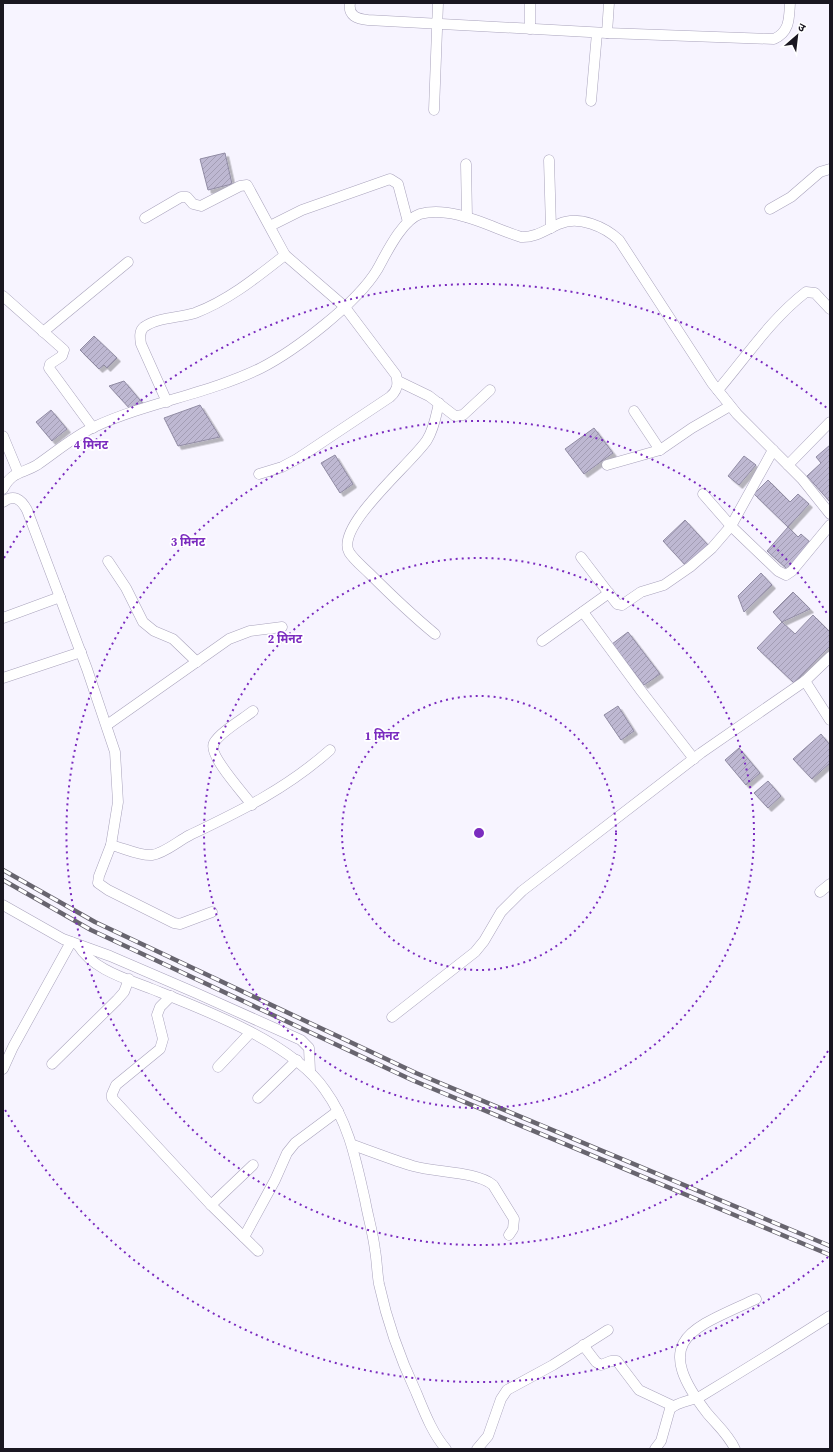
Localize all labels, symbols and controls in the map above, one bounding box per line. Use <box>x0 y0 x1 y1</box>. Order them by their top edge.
north arrow <box>777 16 817 56</box>
text: उ <box>795 19 808 36</box>
text: 4 मिनट <box>74 437 109 453</box>
text: 3 मिनट <box>171 534 206 550</box>
text: 2 मिनट <box>268 631 303 647</box>
text: 1 मिनट <box>365 728 400 744</box>
centre of rings <box>472 826 486 840</box>

